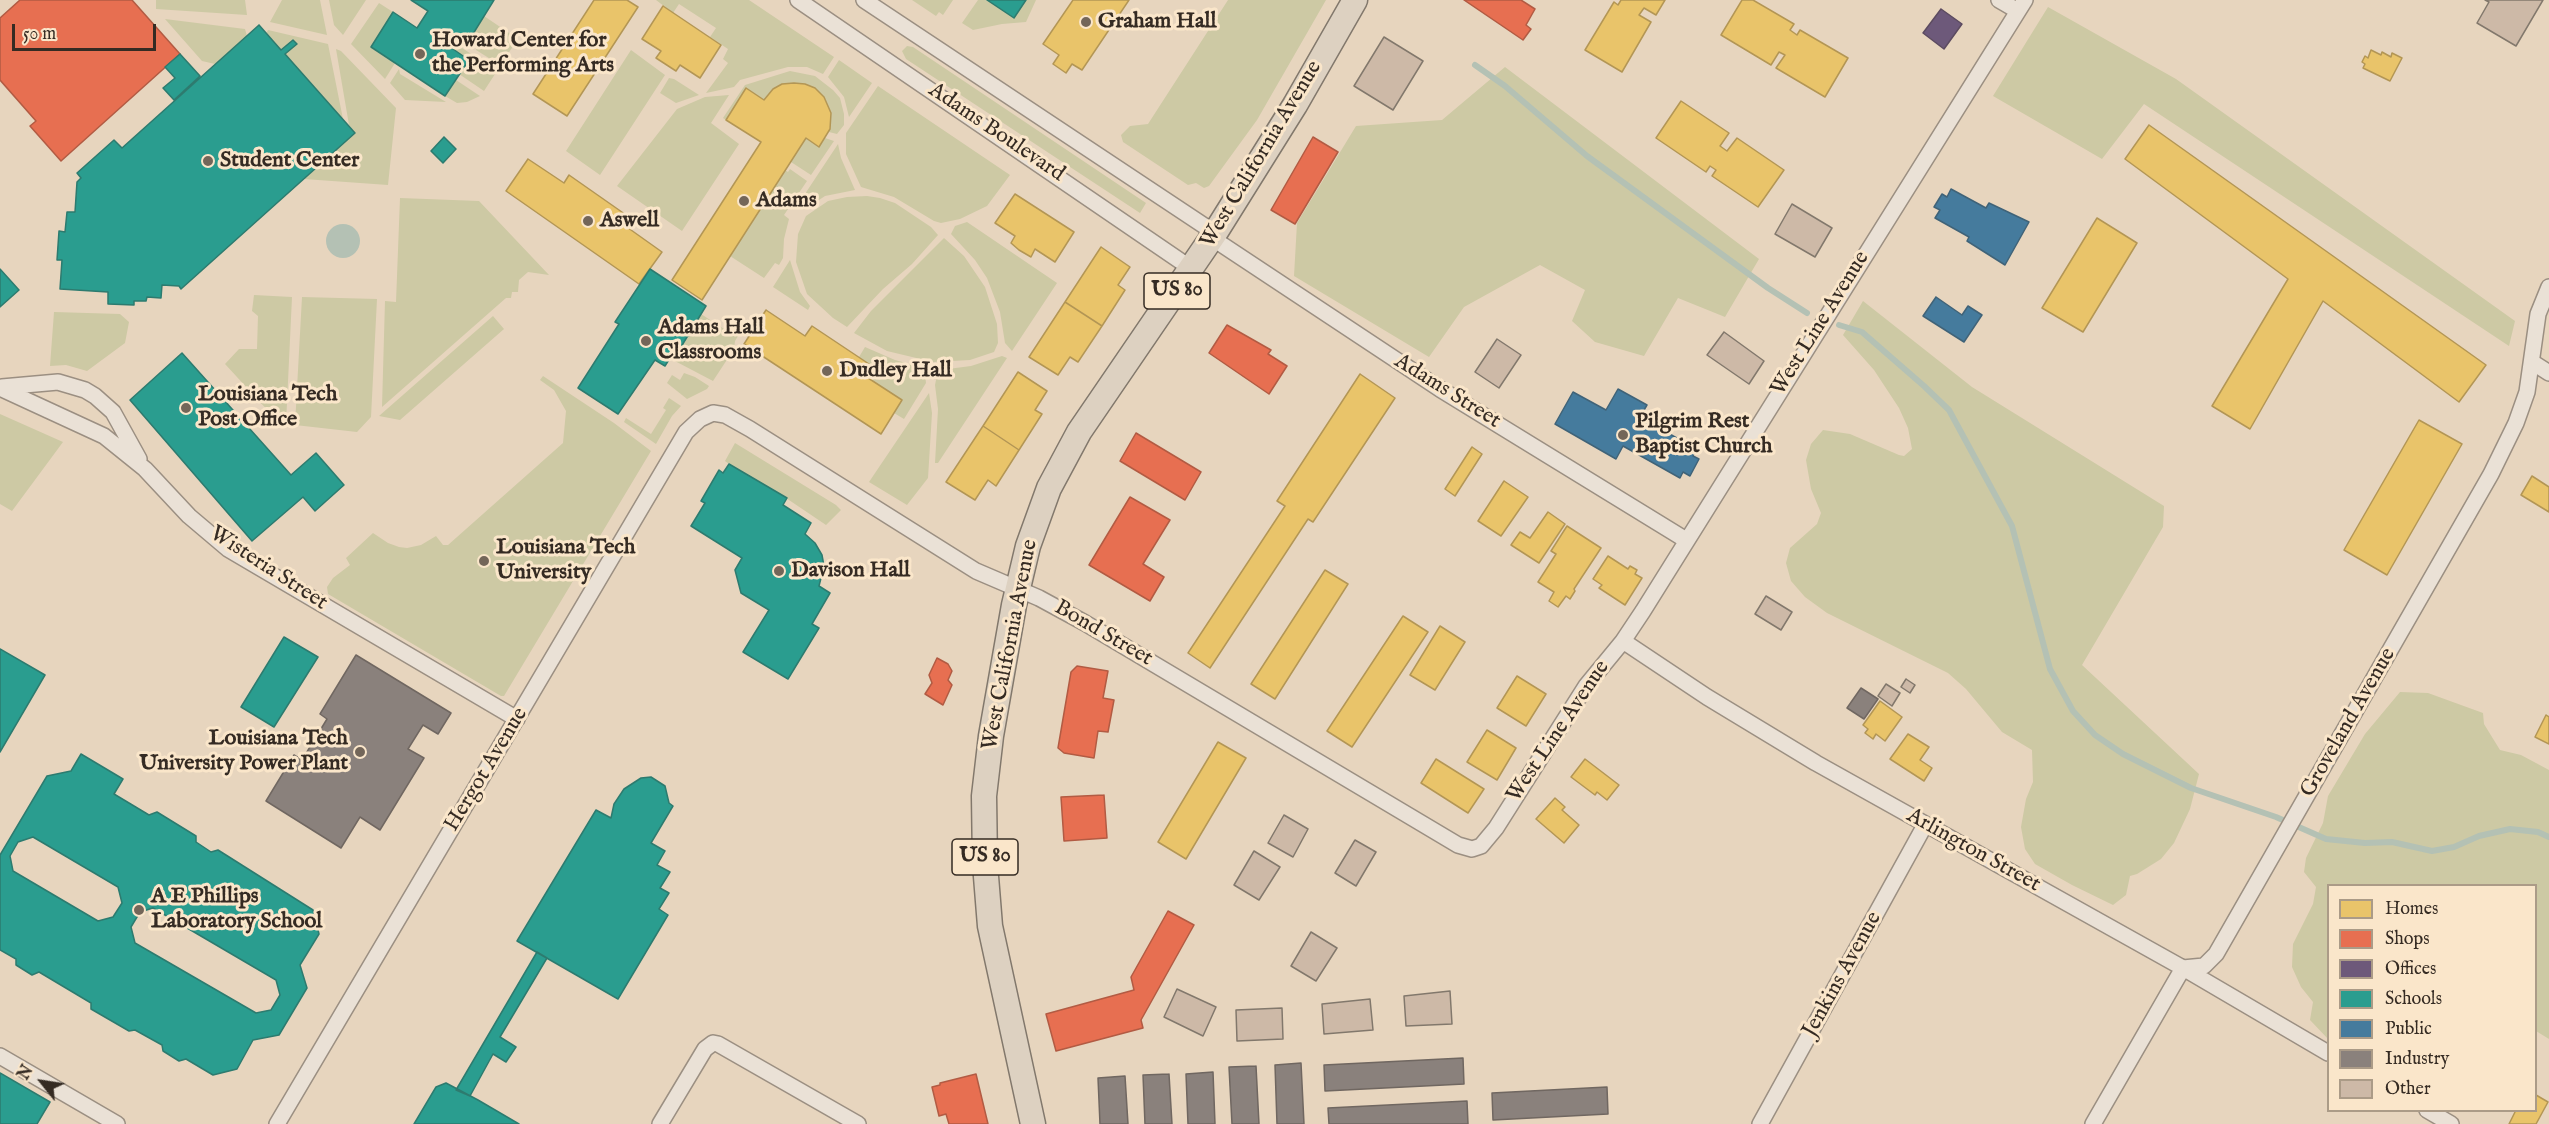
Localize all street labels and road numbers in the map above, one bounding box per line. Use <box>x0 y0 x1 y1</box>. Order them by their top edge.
street label: West California Avenue <box>1196 56 1328 254</box>
street label: Adams Boulevard <box>923 78 1069 188</box>
street label: West Line Avenue <box>1766 247 1876 401</box>
road number: US 80 <box>1144 273 1210 309</box>
street label: Adams Street <box>1389 349 1505 435</box>
street label: Wisteria Street <box>204 521 332 617</box>
street label: West California Avenue <box>978 537 1044 753</box>
street label: Bond Street <box>1049 595 1157 673</box>
street label: Groveland Avenue <box>2296 644 2402 802</box>
street label: West Line Avenue <box>1502 656 1616 808</box>
street label: Hergot Avenue <box>440 703 534 837</box>
street label: Arlington Street <box>1901 803 2045 899</box>
road number: US 80 <box>952 839 1018 875</box>
street label: Jenkins Avenue <box>1798 908 1888 1042</box>

